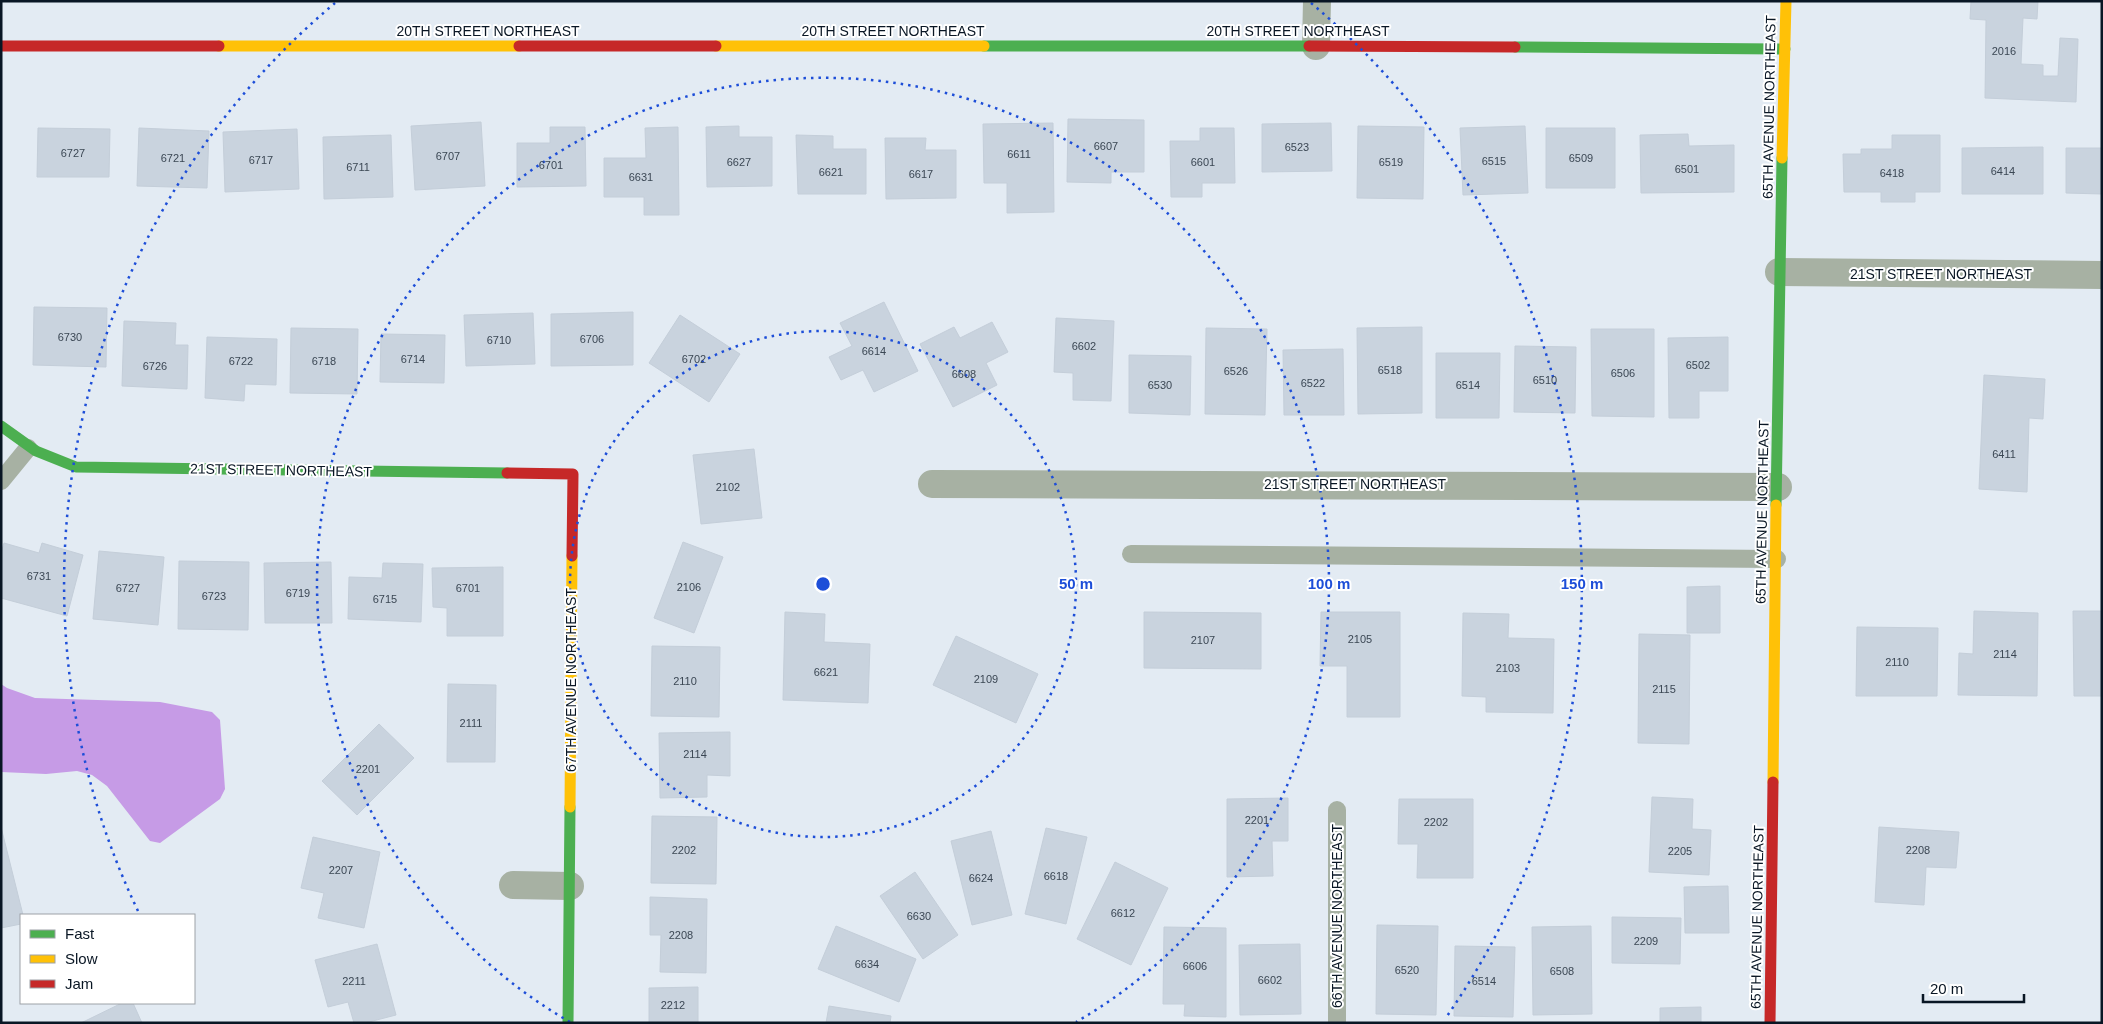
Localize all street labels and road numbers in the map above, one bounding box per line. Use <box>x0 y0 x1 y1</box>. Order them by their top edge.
street label: 65TH AVENUE NORTHEAST <box>1759 14 1779 199</box>
street label: 20TH STREET NORTHEAST <box>396 23 580 39</box>
street label: 20TH STREET NORTHEAST <box>801 23 985 39</box>
street label: 20TH STREET NORTHEAST <box>1206 23 1390 39</box>
street label: 21ST STREET NORTHEAST <box>1850 266 2032 282</box>
street label: 65TH AVENUE NORTHEAST <box>1752 419 1772 604</box>
street label: 21ST STREET NORTHEAST <box>190 460 373 480</box>
street label: 21ST STREET NORTHEAST <box>1264 476 1446 492</box>
street label: 67TH AVENUE NORTHEAST <box>563 588 579 772</box>
street label: 66TH AVENUE NORTHEAST <box>1329 824 1345 1008</box>
street label: 65TH AVENUE NORTHEAST <box>1747 824 1767 1009</box>

